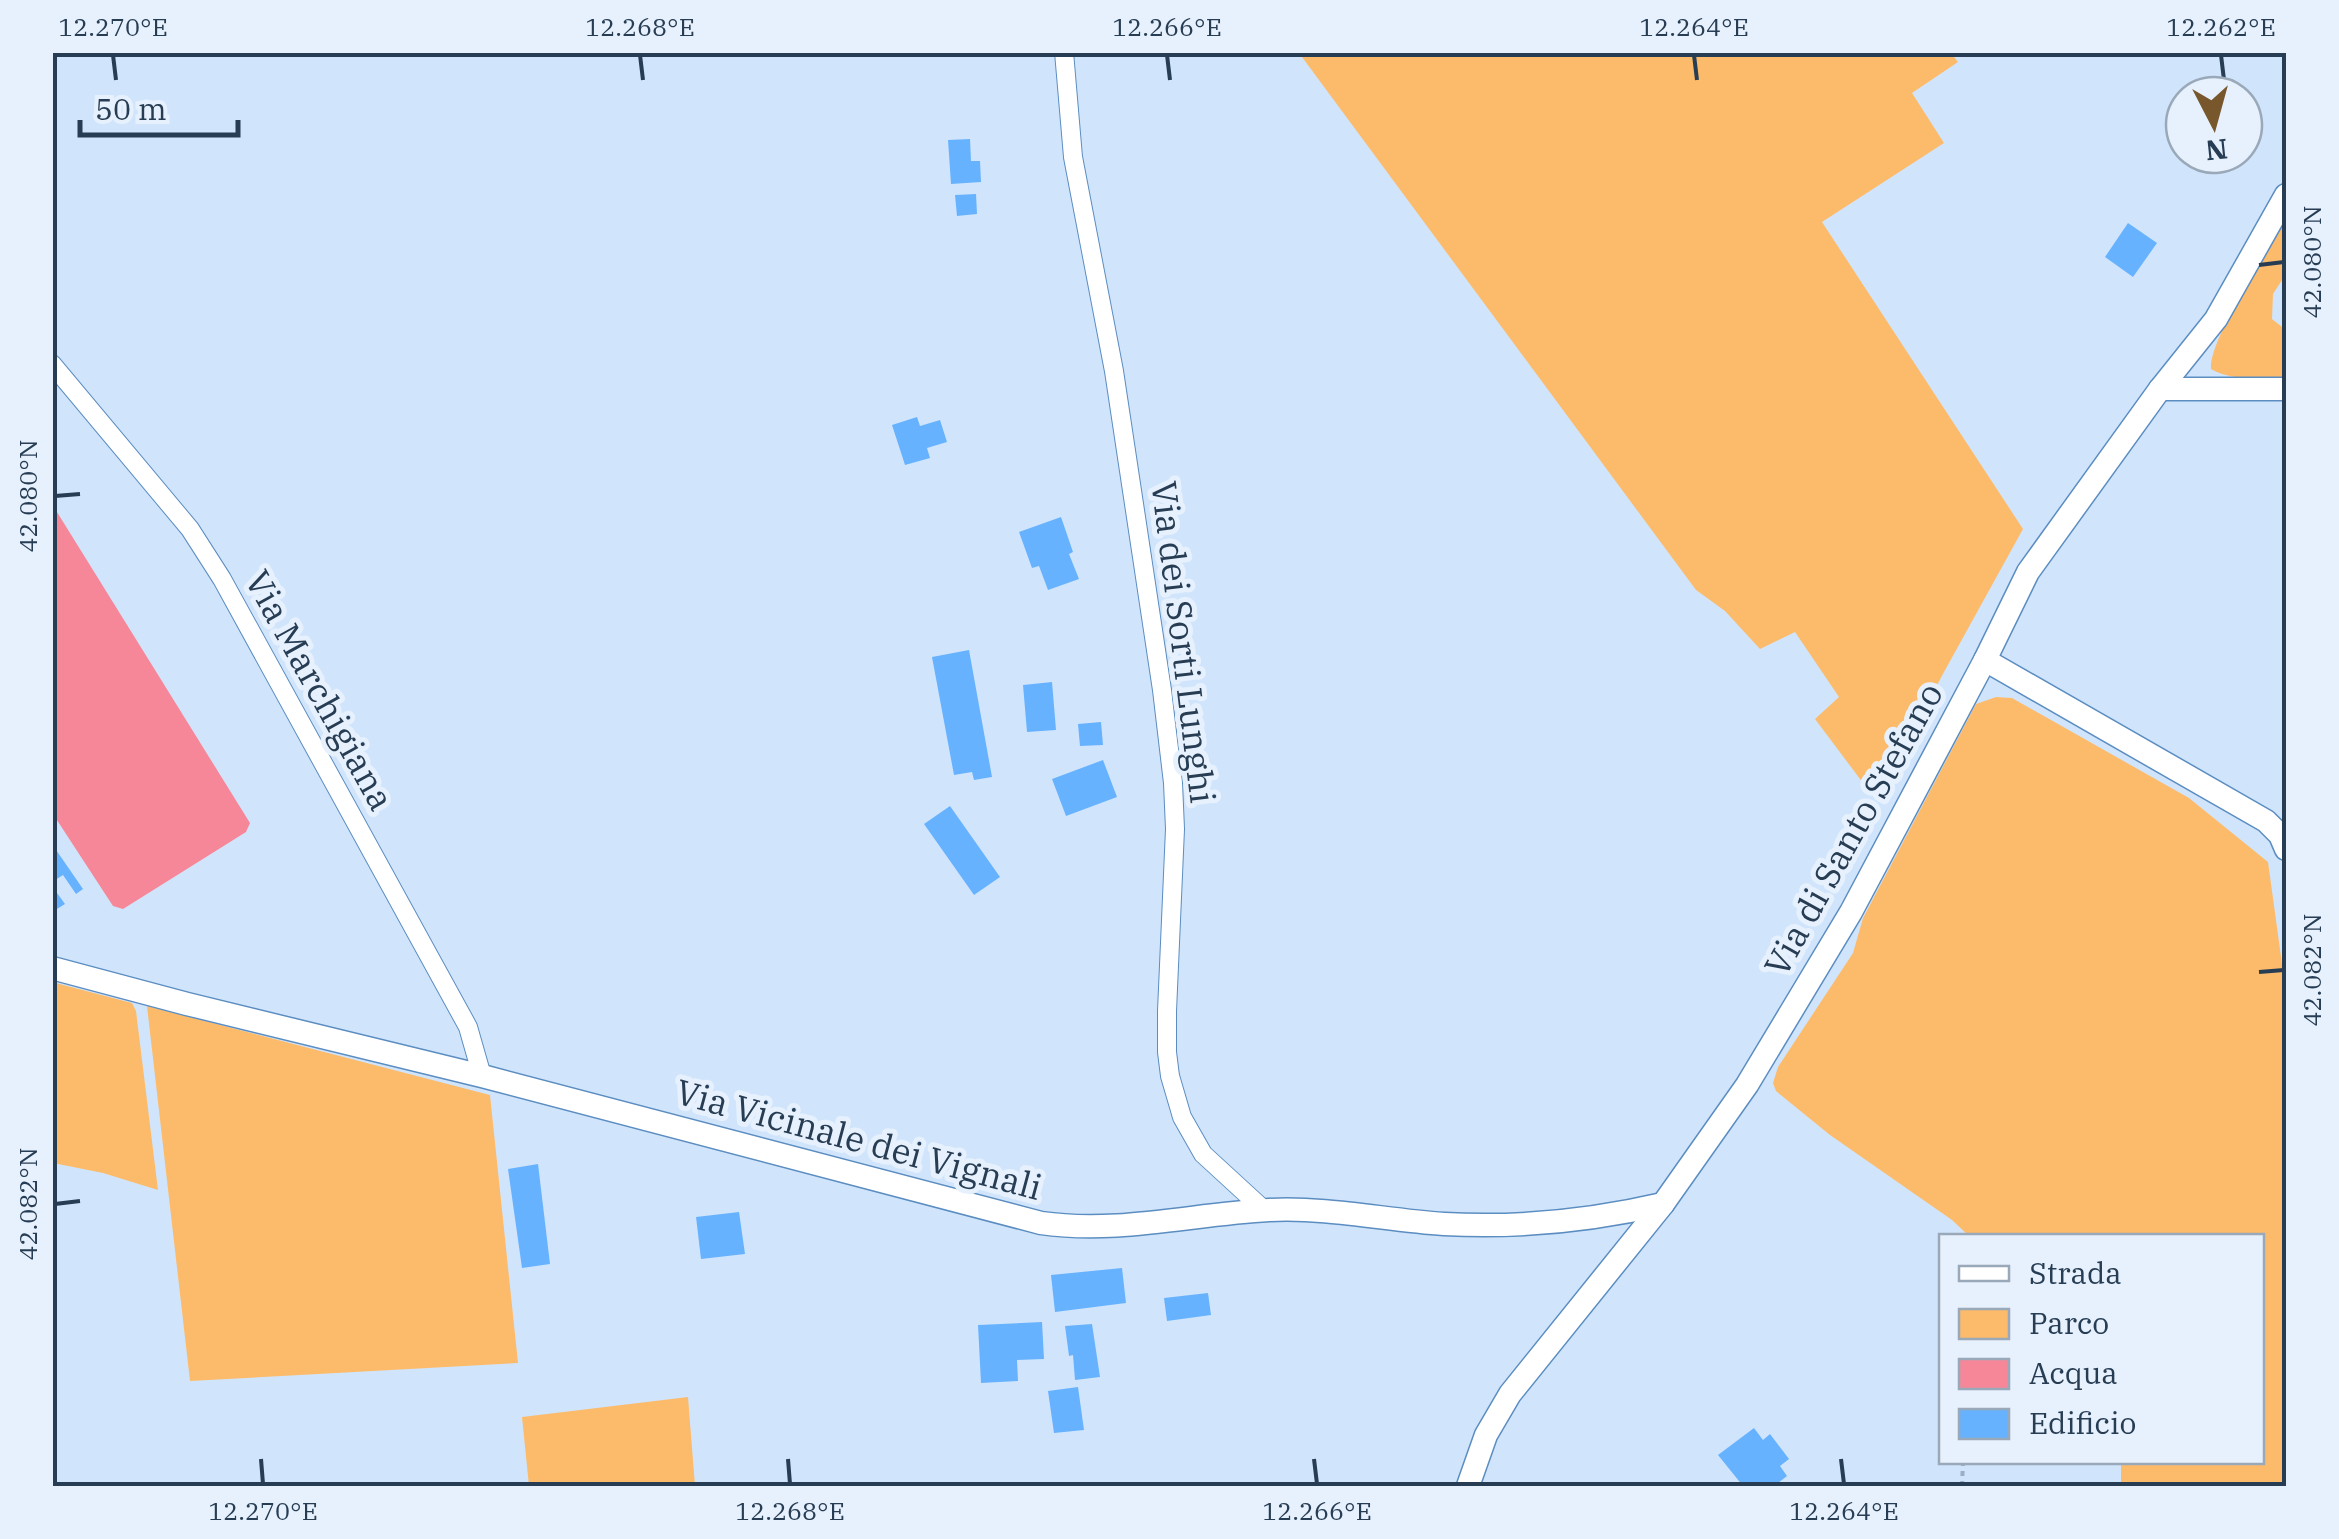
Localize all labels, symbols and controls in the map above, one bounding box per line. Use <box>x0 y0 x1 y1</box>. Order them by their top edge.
text: 12.270°E <box>58 10 168 43</box>
text: 12.268°E <box>585 10 695 43</box>
text: 12.266°E <box>1112 10 1222 43</box>
text: 12.264°E <box>1639 10 1749 43</box>
text: 12.262°E <box>2166 10 2276 43</box>
scale bar <box>80 75 238 137</box>
north arrow <box>2164 75 2264 175</box>
text: 50 m <box>95 89 167 128</box>
text: N <box>2204 131 2230 170</box>
text: 42.080°N <box>2295 206 2328 318</box>
text: 42.080°N <box>11 440 44 552</box>
street label: Via dei Sorti Lunghi <box>1141 478 1227 806</box>
street label: Via Marchigiana <box>235 562 405 818</box>
street label: Via di Santo Stefano <box>1753 674 1953 984</box>
text: 42.082°N <box>2295 914 2328 1026</box>
street label: Via Vicinale dei Vignali <box>671 1068 1047 1210</box>
text: 42.082°N <box>11 1148 44 1260</box>
legend <box>1939 1234 2264 1464</box>
text: Strada <box>2029 1253 2122 1292</box>
text: Parco <box>2029 1303 2109 1342</box>
text: Acqua <box>2029 1353 2118 1392</box>
text: Edificio <box>2029 1403 2136 1442</box>
text: 12.270°E <box>208 1494 318 1527</box>
text: 12.268°E <box>735 1494 845 1527</box>
text: 12.266°E <box>1262 1494 1372 1527</box>
text: 12.264°E <box>1789 1494 1899 1527</box>

